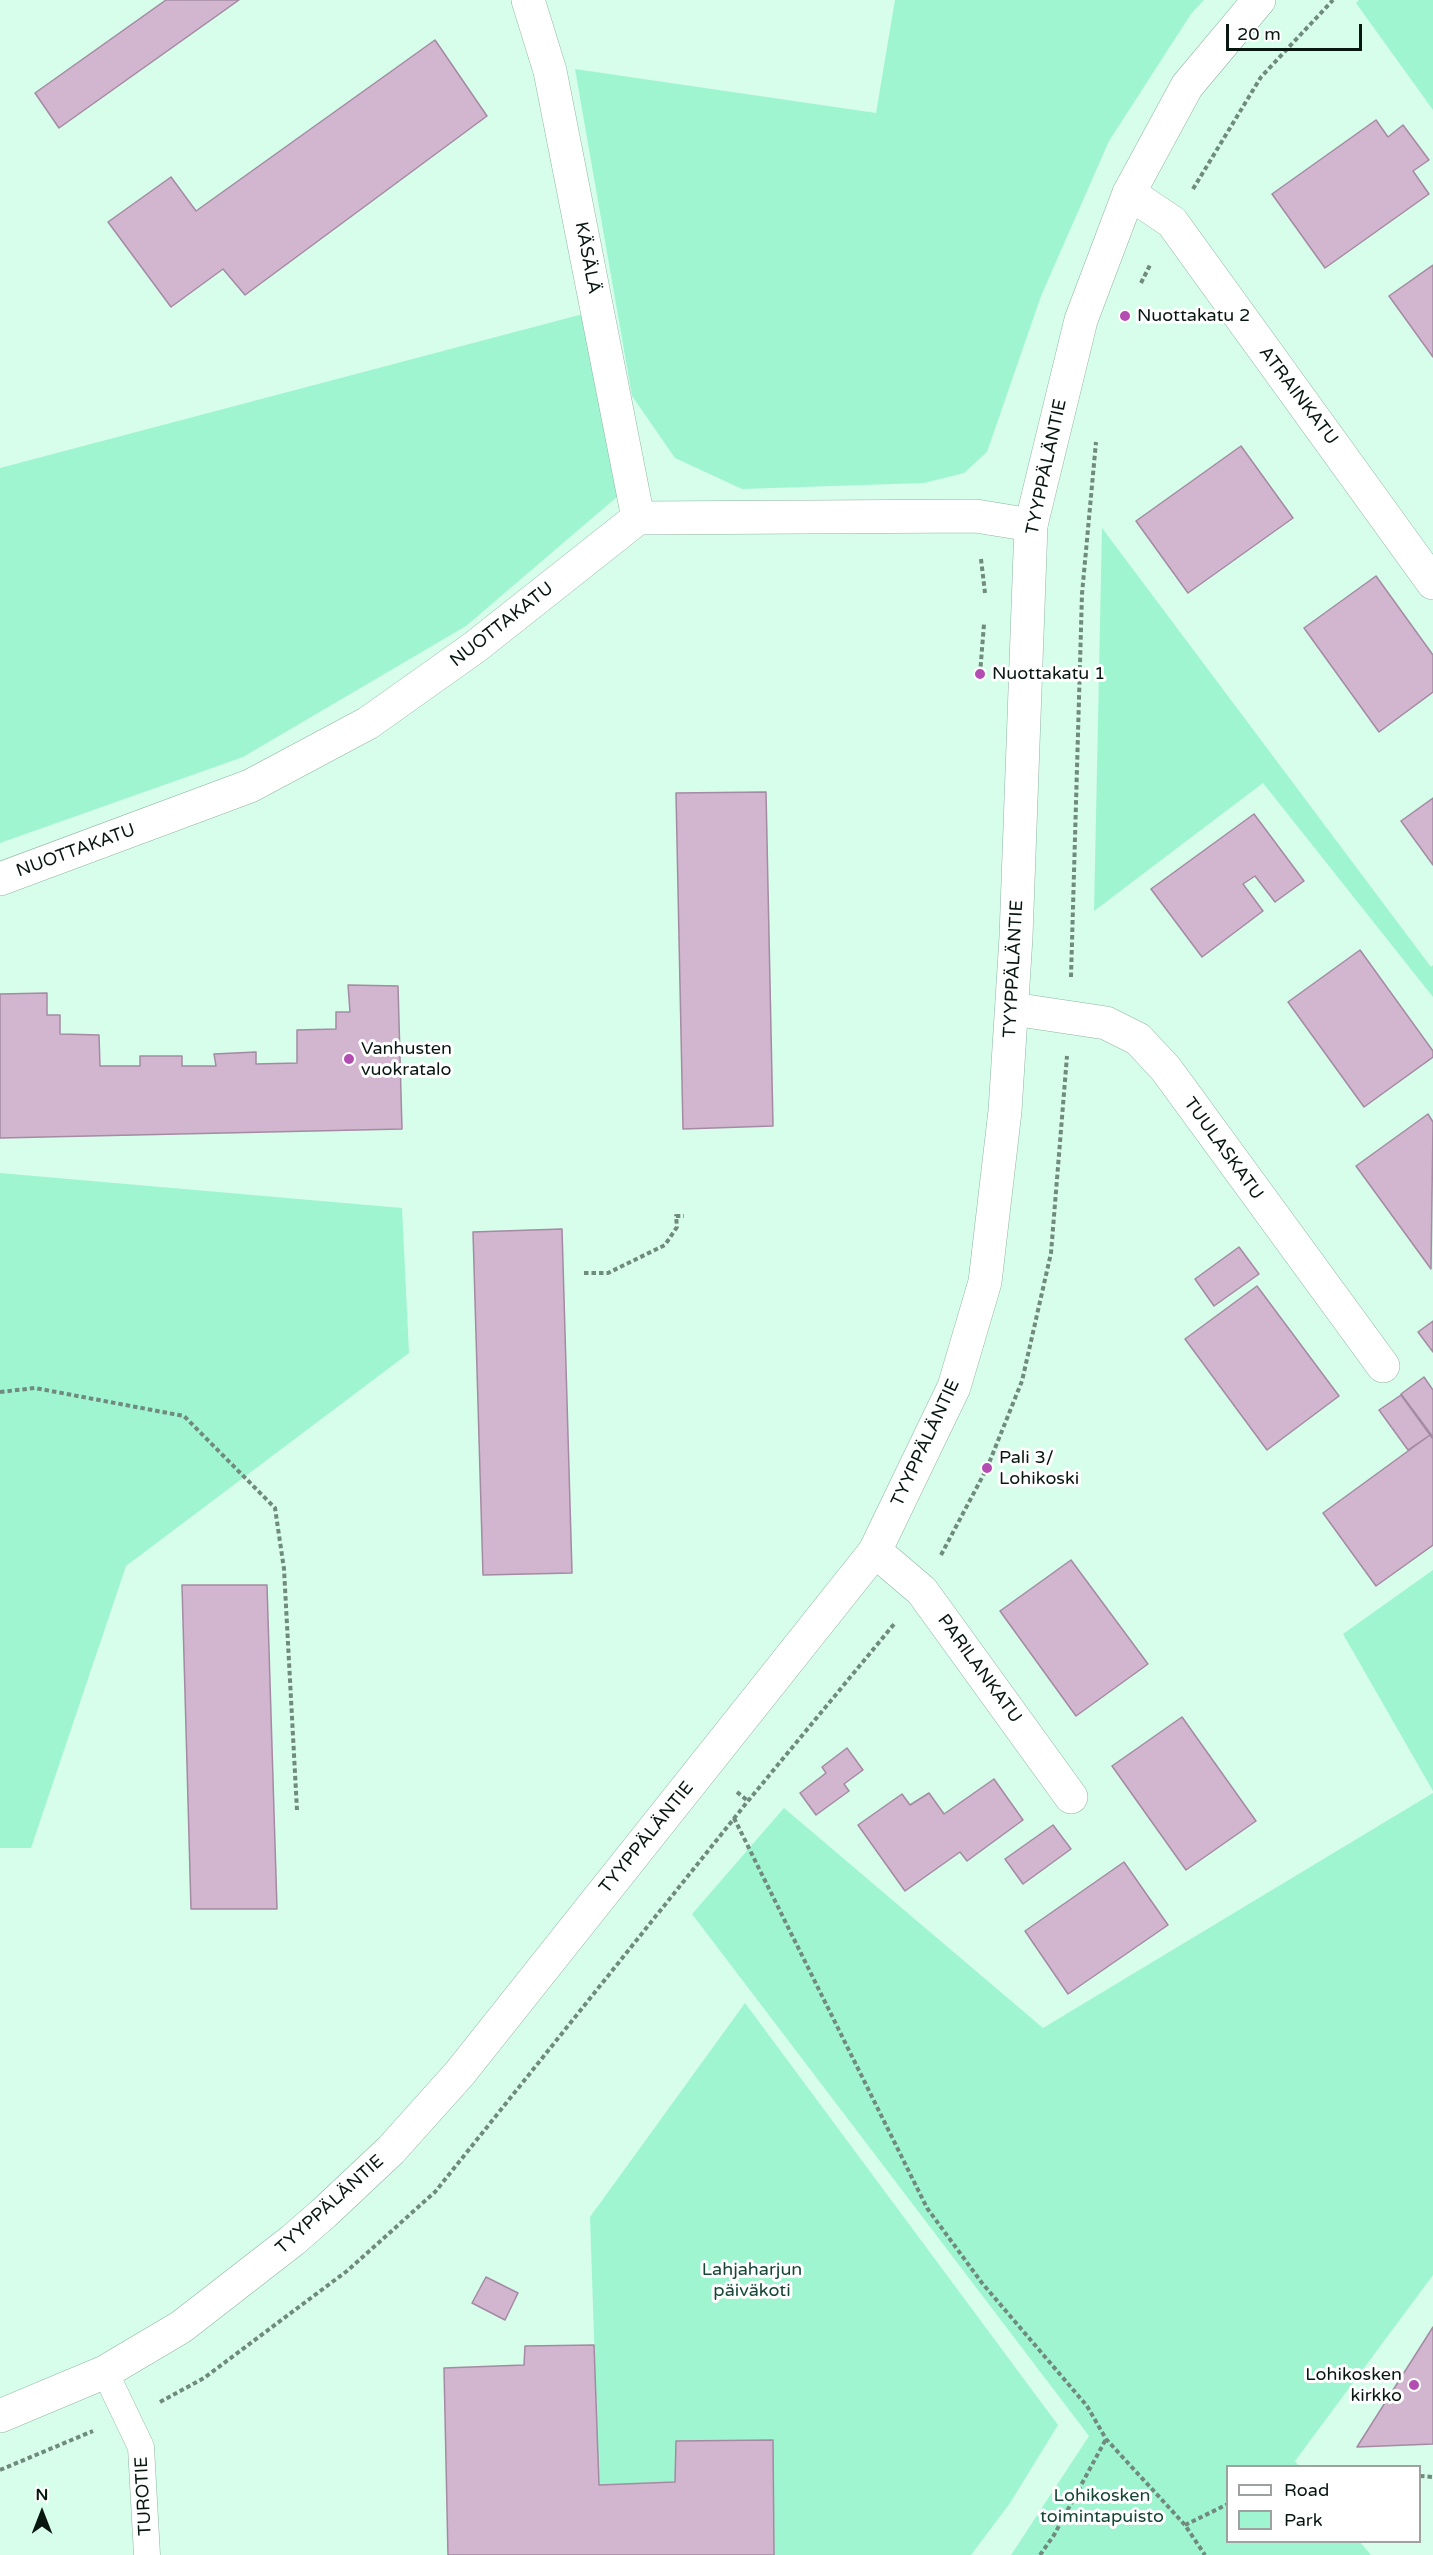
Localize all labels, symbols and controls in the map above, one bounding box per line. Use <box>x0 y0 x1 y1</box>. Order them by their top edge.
scale bar <box>1229 12 1366 50</box>
text: 20 m <box>1237 23 1281 45</box>
street label: KÄSÄLÄ <box>569 220 605 296</box>
place label: Nuottakatu 2 <box>1137 305 1250 327</box>
marker: Nuottakatu 2 <box>1118 309 1132 323</box>
street label: ATRAINKATU <box>1254 342 1342 450</box>
street label: TYYPPÄLÄNTIE <box>1022 397 1072 537</box>
street label: NUOTTAKATU <box>446 578 558 672</box>
place label: Nuottakatu 1 <box>992 663 1105 685</box>
marker: Nuottakatu 1 <box>973 667 987 681</box>
street label: NUOTTAKATU <box>14 819 138 883</box>
street label: TYYPPÄLÄNTIE <box>1000 900 1028 1038</box>
place label: Vanhusten vuokratalo <box>361 1038 452 1080</box>
marker: Vanhusten vuokratalo <box>342 1052 356 1066</box>
street label: TUULASKATU <box>1179 1094 1267 1204</box>
street label: TYYPPÄLÄNTIE <box>887 1376 965 1510</box>
place label: Pali 3/ Lohikoski <box>999 1447 1079 1490</box>
marker: Pali 3/ Lohikoski <box>980 1461 994 1475</box>
street label: PARILANKATU <box>932 1610 1026 1728</box>
street label: TYYPPÄLÄNTIE <box>595 1778 699 1898</box>
street label: TYYPPÄLÄNTIE <box>272 2151 388 2259</box>
park label: Lahjaharjun päiväkoti <box>702 2259 802 2302</box>
place label: Lohikosken kirkko <box>1305 2364 1402 2406</box>
marker: Lohikosken kirkko <box>1407 2378 1421 2392</box>
street label: TUROTIE <box>131 2456 157 2536</box>
legend <box>1226 2465 1421 2543</box>
text: Road <box>1284 2479 1329 2501</box>
north arrow <box>12 2483 72 2543</box>
text: N <box>36 2485 48 2505</box>
park label: Lohikosken toimintapuisto <box>1040 2485 1164 2528</box>
text: Park <box>1284 2509 1322 2531</box>

